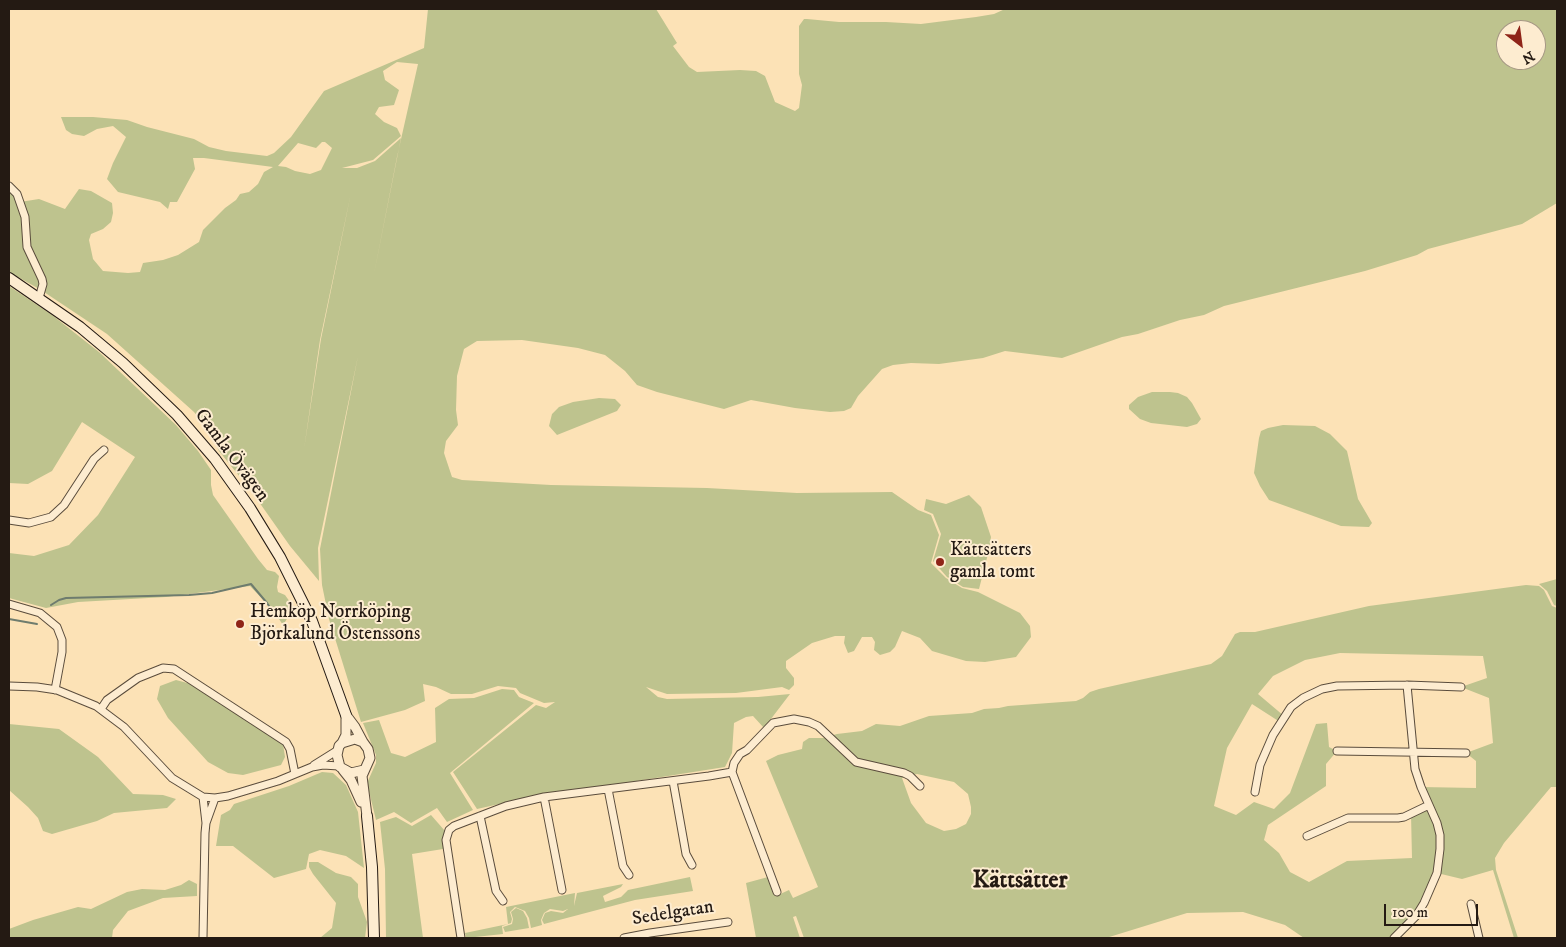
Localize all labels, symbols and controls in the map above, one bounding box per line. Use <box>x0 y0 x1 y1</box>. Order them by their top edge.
north arrow <box>1496 20 1546 70</box>
text: N <box>1519 46 1537 68</box>
street label: Gamla Övägen <box>189 405 273 507</box>
place label: Kättsätters gamla tomt <box>950 540 1035 584</box>
marker: Kättsätters gamla tomt <box>934 556 946 568</box>
place label: Hemköp Norrköping Björkalund Östenssons <box>250 602 420 646</box>
marker: Hemköp Norrköping Björkalund Östenssons <box>234 618 246 630</box>
district label: Kättsätter <box>973 868 1067 896</box>
scale bar <box>1386 894 1480 926</box>
street label: Sedelgatan <box>631 896 715 932</box>
text: 100 m <box>1392 903 1428 922</box>

